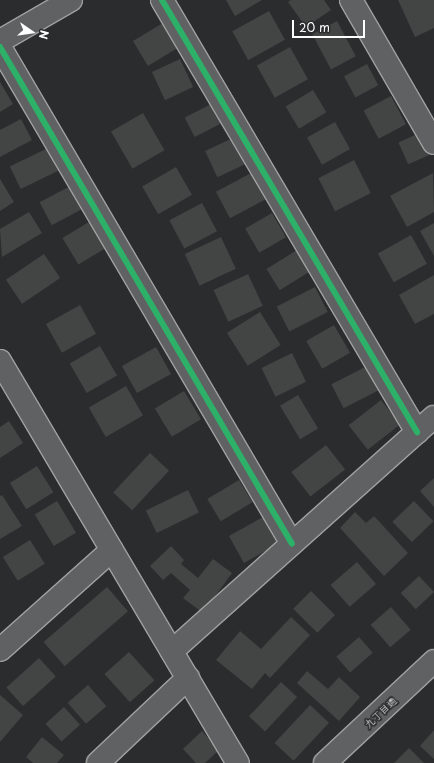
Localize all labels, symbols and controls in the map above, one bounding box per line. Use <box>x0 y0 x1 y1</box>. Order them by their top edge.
north arrow <box>12 12 52 52</box>
scale bar <box>294 12 367 38</box>
text: 20 m <box>299 18 330 36</box>
text: N <box>35 29 53 41</box>
street label: 九丁目通 <box>361 694 399 730</box>

